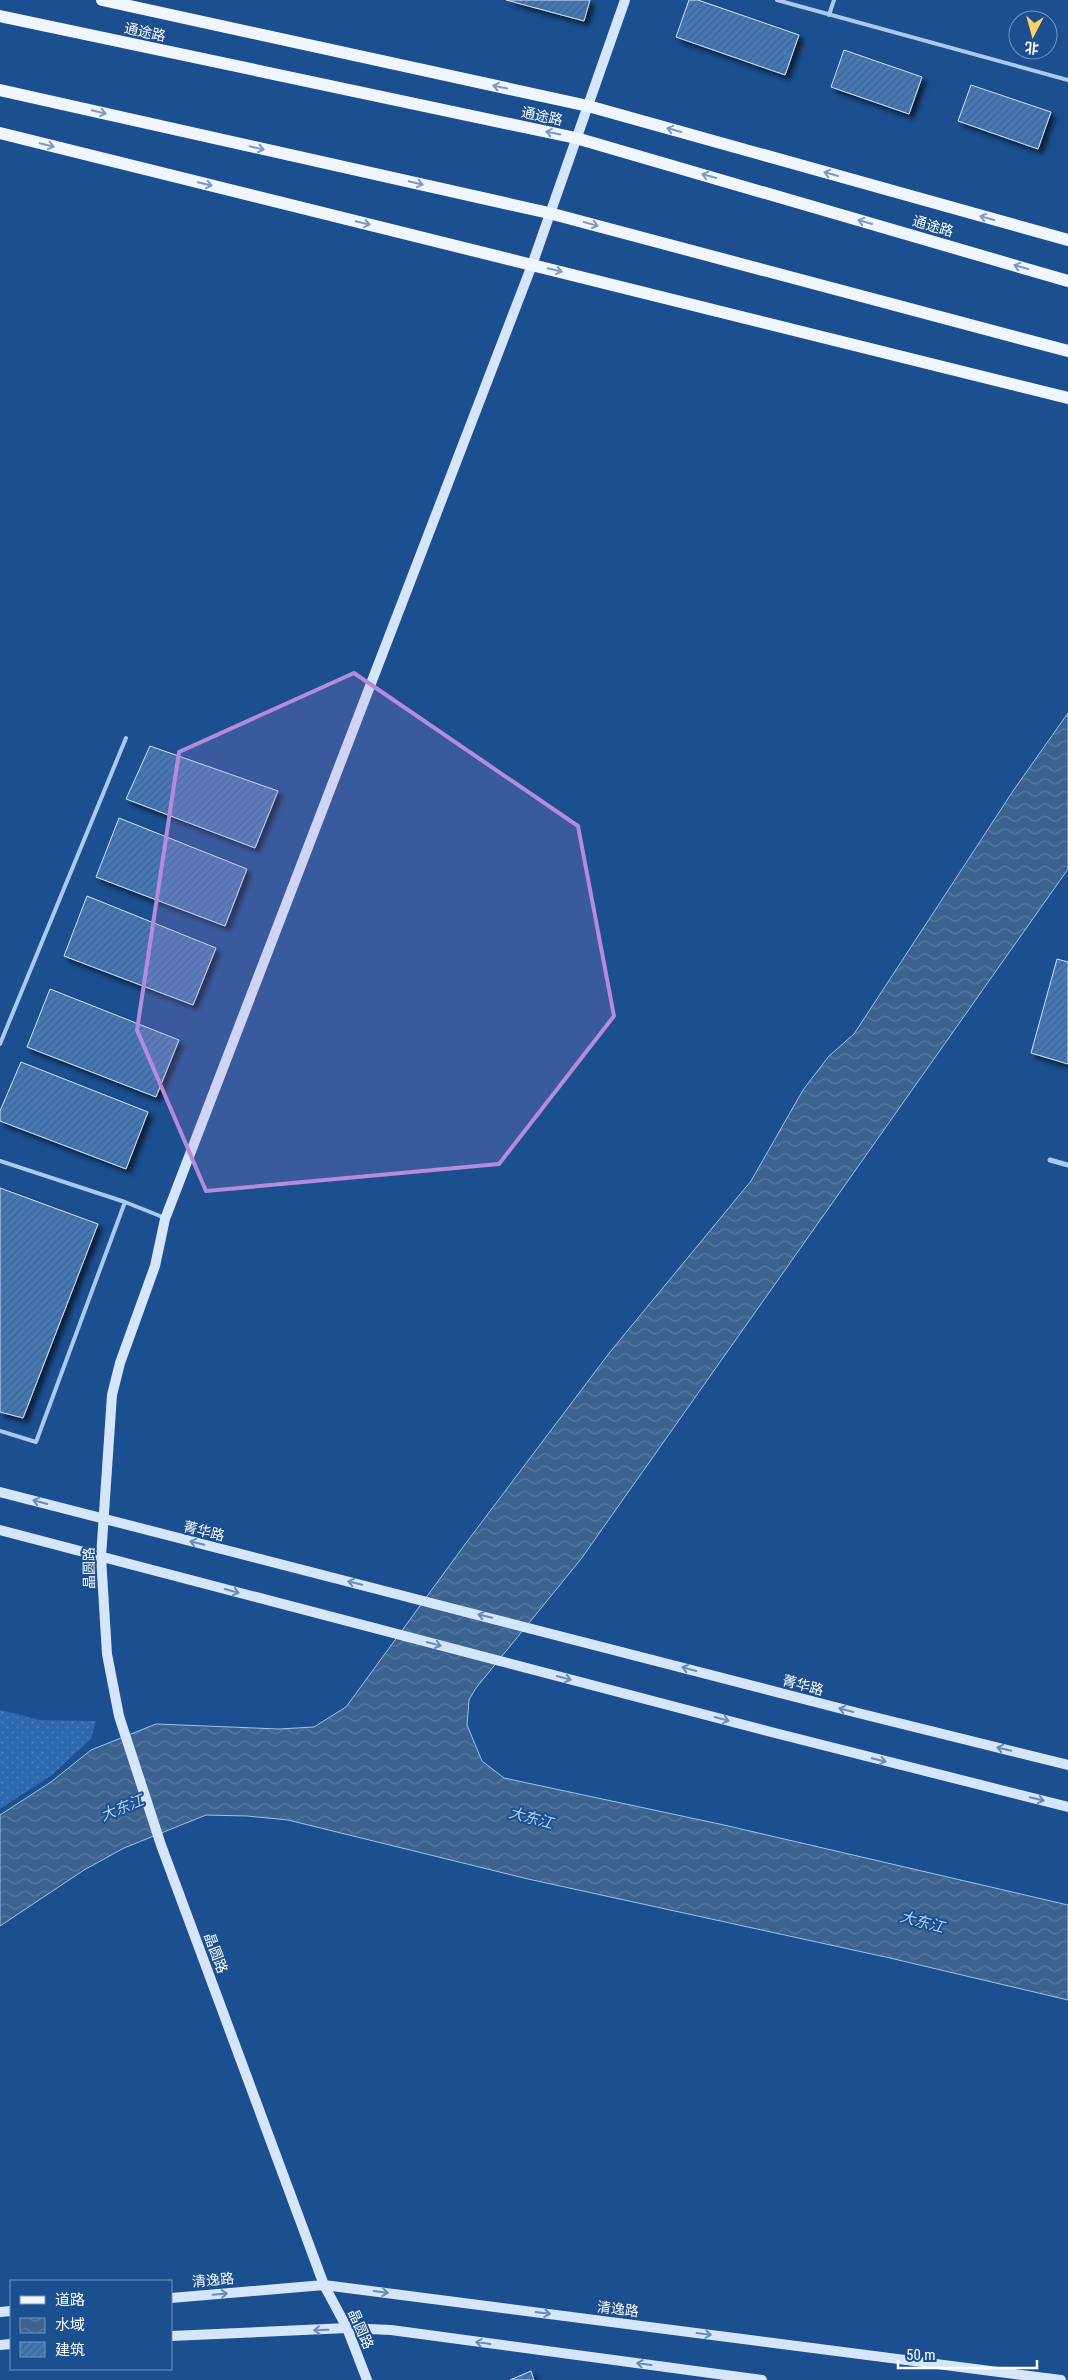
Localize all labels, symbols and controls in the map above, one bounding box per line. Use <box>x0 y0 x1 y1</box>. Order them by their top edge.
north arrow <box>1008 10 1058 60</box>
street label: 通途路 <box>123 20 167 44</box>
text: 北 <box>1024 39 1039 57</box>
one-way arrow <box>492 82 508 91</box>
street label: 通途路 <box>520 104 564 128</box>
one-way arrow <box>90 108 106 117</box>
one-way arrow <box>667 125 683 135</box>
one-way arrow <box>545 128 561 137</box>
one-way arrow <box>39 141 55 150</box>
one-way arrow <box>249 144 265 153</box>
one-way arrow <box>823 169 839 179</box>
one-way arrow <box>702 171 718 181</box>
one-way arrow <box>408 179 424 188</box>
one-way arrow <box>197 180 213 189</box>
street label: 通途路 <box>911 213 955 239</box>
one-way arrow <box>980 213 996 222</box>
one-way arrow <box>858 216 874 226</box>
one-way arrow <box>354 219 370 228</box>
one-way arrow <box>583 220 599 229</box>
one-way arrow <box>1014 262 1030 272</box>
one-way arrow <box>546 266 562 275</box>
one-way arrow <box>33 1497 49 1507</box>
street label: 菁华路 <box>182 1518 226 1544</box>
one-way arrow <box>190 1538 206 1547</box>
street label: 晶圆路 <box>81 1547 97 1589</box>
one-way arrow <box>347 1578 363 1587</box>
one-way arrow <box>224 1587 240 1596</box>
one-way arrow <box>478 1611 494 1620</box>
one-way arrow <box>425 1640 441 1649</box>
one-way arrow <box>681 1664 697 1673</box>
street label: 菁华路 <box>781 1672 825 1698</box>
one-way arrow <box>556 1674 572 1683</box>
one-way arrow <box>838 1705 854 1714</box>
one-way arrow <box>713 1715 729 1725</box>
one-way arrow <box>996 1744 1012 1753</box>
one-way arrow <box>871 1755 887 1765</box>
water label: 大东江 <box>98 1790 148 1825</box>
one-way arrow <box>1028 1795 1044 1805</box>
water label: 大东江 <box>507 1803 557 1833</box>
water label: 大东江 <box>898 1907 948 1937</box>
street label: 晶圆路 <box>201 1931 231 1975</box>
street label: 清逸路 <box>191 2270 235 2290</box>
legend <box>10 2280 172 2370</box>
one-way arrow <box>373 2288 389 2298</box>
one-way arrow <box>212 2289 228 2298</box>
text: 道路 <box>55 2291 85 2309</box>
street label: 清逸路 <box>596 2299 640 2319</box>
street label: 晶圆路 <box>345 2307 377 2351</box>
one-way arrow <box>534 2308 550 2318</box>
text: 水域 <box>55 2316 85 2334</box>
one-way arrow <box>313 2325 329 2334</box>
one-way arrow <box>695 2329 711 2339</box>
one-way arrow <box>475 2338 491 2348</box>
scale bar <box>898 2338 1037 2370</box>
text: 建筑 <box>55 2341 85 2359</box>
text: 50 m <box>906 2346 936 2364</box>
one-way arrow <box>636 2359 652 2369</box>

